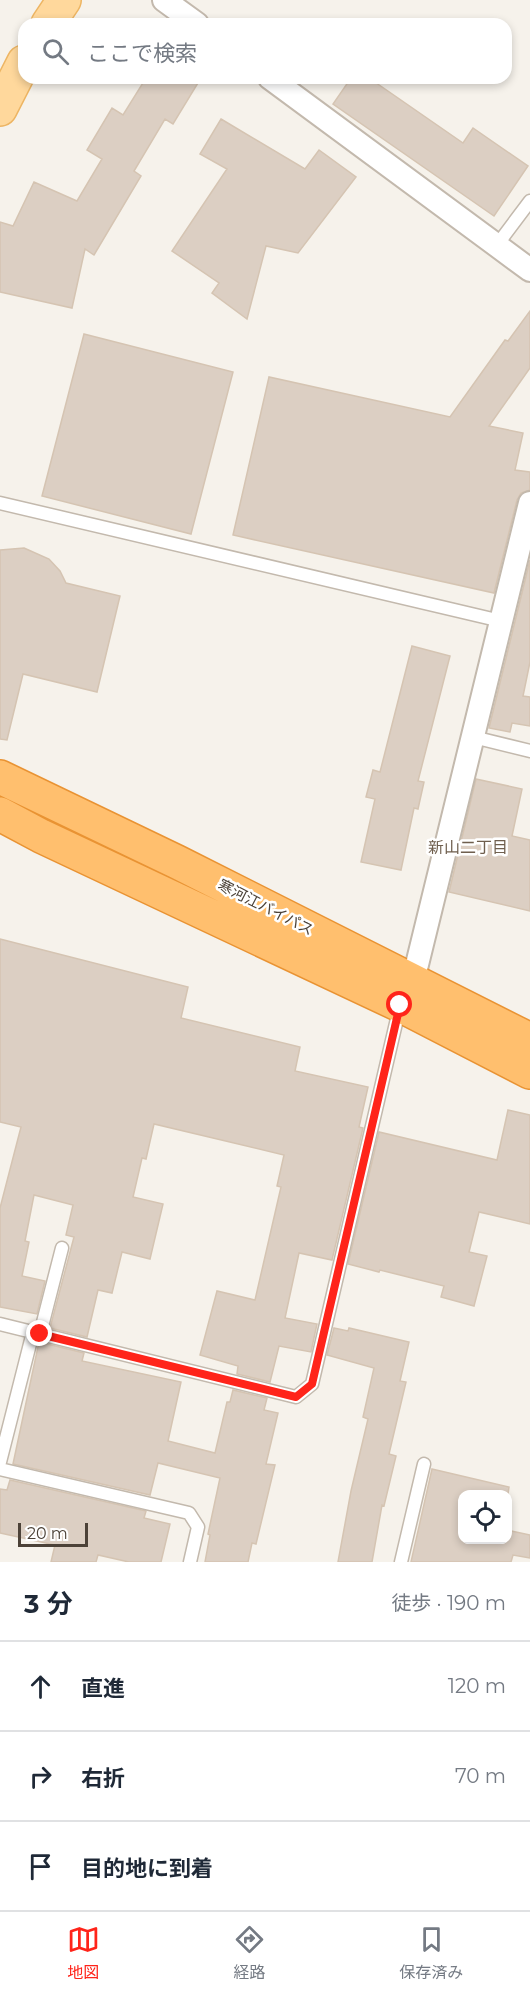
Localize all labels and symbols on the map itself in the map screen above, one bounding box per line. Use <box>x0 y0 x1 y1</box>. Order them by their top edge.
district label: 新山二丁目 <box>428 838 508 857</box>
street label: 寒河江バイパス <box>215 875 317 939</box>
route start <box>386 991 412 1017</box>
route end <box>26 1320 52 1346</box>
scale bar <box>18 1520 88 1548</box>

